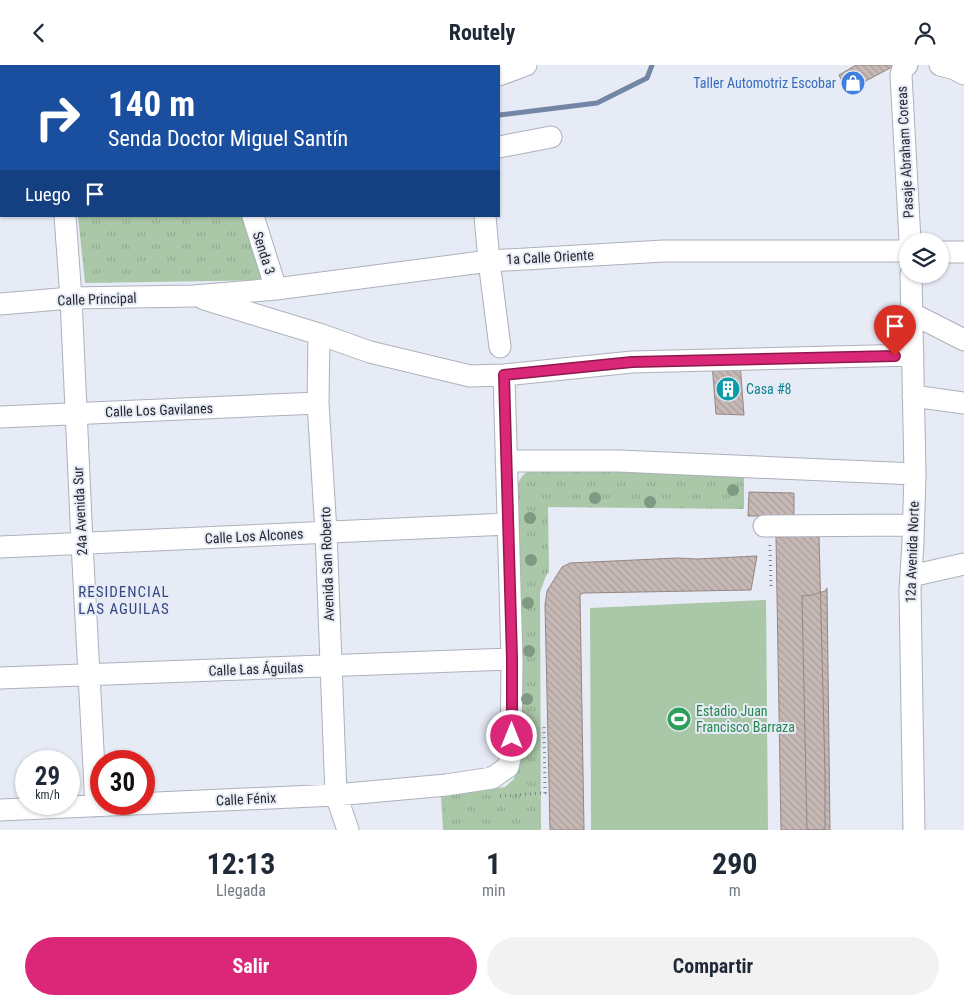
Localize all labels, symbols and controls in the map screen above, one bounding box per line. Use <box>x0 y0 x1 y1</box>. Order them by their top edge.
icon: back <box>25 19 53 47</box>
icon: person <box>911 19 939 47</box>
text: Routely <box>449 20 515 45</box>
shop icon: Taller Automotriz Escobar <box>840 70 866 96</box>
place label: Taller Automotriz Escobar <box>693 75 836 91</box>
text: 140 m <box>108 84 195 125</box>
icon: right <box>25 85 90 150</box>
street label: Pasaje Abraham Coreas <box>894 86 916 218</box>
text: Senda Doctor Miguel Santín <box>108 126 348 151</box>
icon: arrive <box>81 180 109 208</box>
text: Luego <box>25 183 71 206</box>
street label: Senda 3 <box>250 229 278 277</box>
map controls <box>899 233 949 283</box>
button: layers <box>899 233 949 283</box>
street label: 1a Calle Oriente <box>506 247 595 267</box>
street label: Calle Principal <box>57 290 137 308</box>
pin <box>874 305 916 356</box>
icon: arrive <box>881 312 909 340</box>
building icon: Casa #8 <box>715 376 741 402</box>
place label: Casa #8 <box>746 381 792 397</box>
street label: Calle Los Gavilanes <box>105 400 213 420</box>
street label: 24a Avenida Sur <box>70 466 90 556</box>
street label: 12a Avenida Norte <box>902 500 922 603</box>
street label: Avenida San Roberto <box>317 506 337 622</box>
street label: Calle Los Alcones <box>204 525 304 547</box>
district label: RESIDENCIAL LAS AGUILAS <box>78 583 170 618</box>
street label: Calle Las Águilas <box>208 658 304 679</box>
place label: Estadio Juan Francisco Barraza <box>696 703 795 735</box>
sports icon: Estadio Juan Francisco Barraza <box>666 706 692 732</box>
position arrow <box>485 709 537 761</box>
speed limit sign: 30 <box>90 750 155 815</box>
text: 29 <box>35 762 60 791</box>
text: km/h <box>35 788 60 802</box>
street label: Calle Fénix <box>216 789 276 809</box>
text: 12:13 <box>207 846 275 881</box>
text: 1 <box>486 846 501 881</box>
text: 290 <box>712 846 757 881</box>
text: Llegada <box>216 881 266 900</box>
text: min <box>482 881 505 900</box>
text: m <box>729 881 741 900</box>
button: Salir <box>25 937 477 995</box>
button: Compartir <box>487 937 939 995</box>

